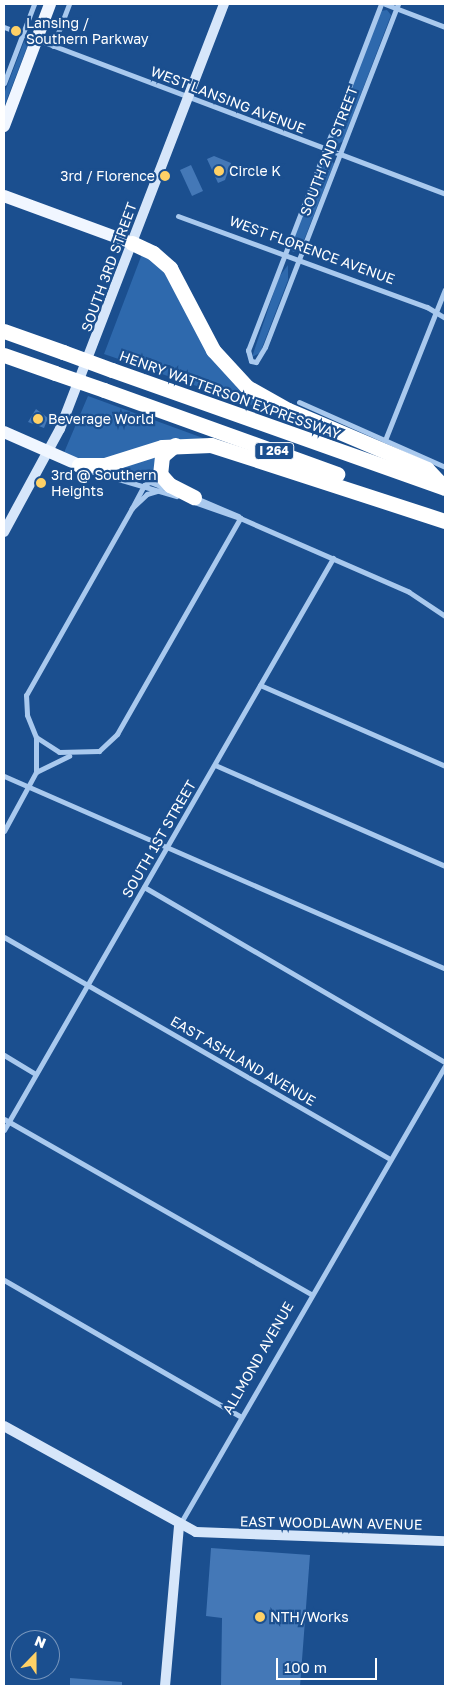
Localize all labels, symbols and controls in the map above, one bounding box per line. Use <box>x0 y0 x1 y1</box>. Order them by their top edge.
place label: Lansing / Southern Parkway <box>26 15 149 48</box>
marker: Lansing / Southern Parkway <box>10 25 22 37</box>
street label: WEST LANSING AVENUE <box>148 63 308 137</box>
street label: SOUTH 2ND STREET <box>297 84 361 218</box>
place label: Circle K <box>229 163 281 179</box>
marker: Circle K <box>213 165 225 177</box>
place label: 3rd / Florence <box>60 168 155 184</box>
marker: 3rd / Florence <box>159 170 171 182</box>
street label: SOUTH 3RD STREET <box>78 200 140 334</box>
street label: WEST FLORENCE AVENUE <box>227 212 397 288</box>
street label: HENRY WATTERSON EXPRESSWAY <box>117 347 343 443</box>
place label: Beverage World <box>48 411 154 427</box>
marker: Beverage World <box>32 413 44 425</box>
road number: I 264 <box>254 442 294 461</box>
place label: 3rd @ Southern Heights <box>51 467 157 500</box>
marker: 3rd @ Southern Heights <box>35 477 47 489</box>
street label: SOUTH 1ST STREET <box>118 777 200 901</box>
street label: EAST ASHLAND AVENUE <box>167 1013 319 1109</box>
street label: ALLMOND AVENUE <box>219 1299 297 1417</box>
street label: EAST WOODLAWN AVENUE <box>240 1513 422 1533</box>
place label: NTH/Works <box>270 1609 349 1625</box>
marker: NTH/Works <box>254 1611 266 1623</box>
north arrow <box>10 1630 60 1680</box>
text: N <box>32 1632 49 1651</box>
scale bar <box>279 1648 380 1680</box>
text: 100 m <box>284 1658 327 1676</box>

